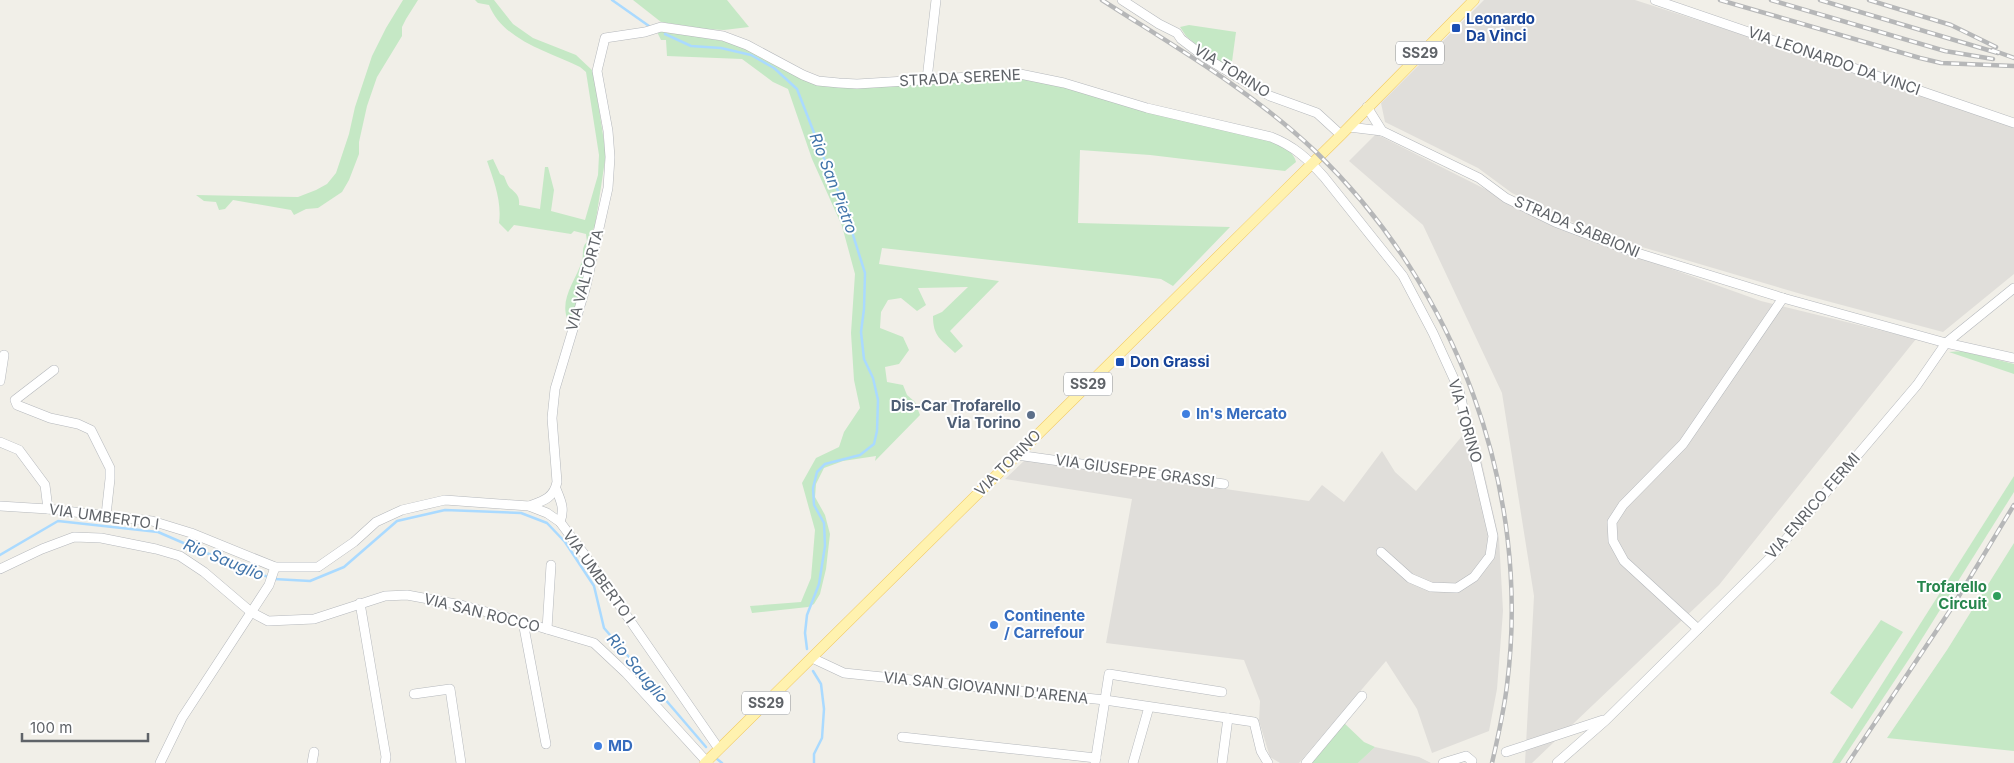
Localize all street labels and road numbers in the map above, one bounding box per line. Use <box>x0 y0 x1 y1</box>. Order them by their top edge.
street label: VIA LEONARDO DA VINCI <box>1745 22 1923 99</box>
street label: VIA TORINO <box>1191 40 1274 101</box>
road number: SS29 <box>1396 42 1444 64</box>
street label: STRADA SERENE <box>899 65 1021 90</box>
street label: STRADA SABBIONI <box>1512 191 1643 262</box>
street label: VIA VALTORTA <box>562 227 607 333</box>
road number: SS29 <box>1064 372 1112 396</box>
street label: VIA TORINO <box>1444 377 1486 465</box>
street label: VIA TORINO <box>970 425 1045 500</box>
street label: VIA ENRICO FERMI <box>1761 449 1864 563</box>
street label: VIA GIUSEPPE GRASSI <box>1054 450 1216 491</box>
street label: VIA UMBERTO I <box>48 499 160 534</box>
street label: VIA UMBERTO I <box>559 526 640 627</box>
street label: VIA SAN ROCCO <box>422 589 542 636</box>
street label: VIA SAN GIOVANNI D'ARENA <box>883 667 1089 708</box>
road number: SS29 <box>742 691 790 714</box>

